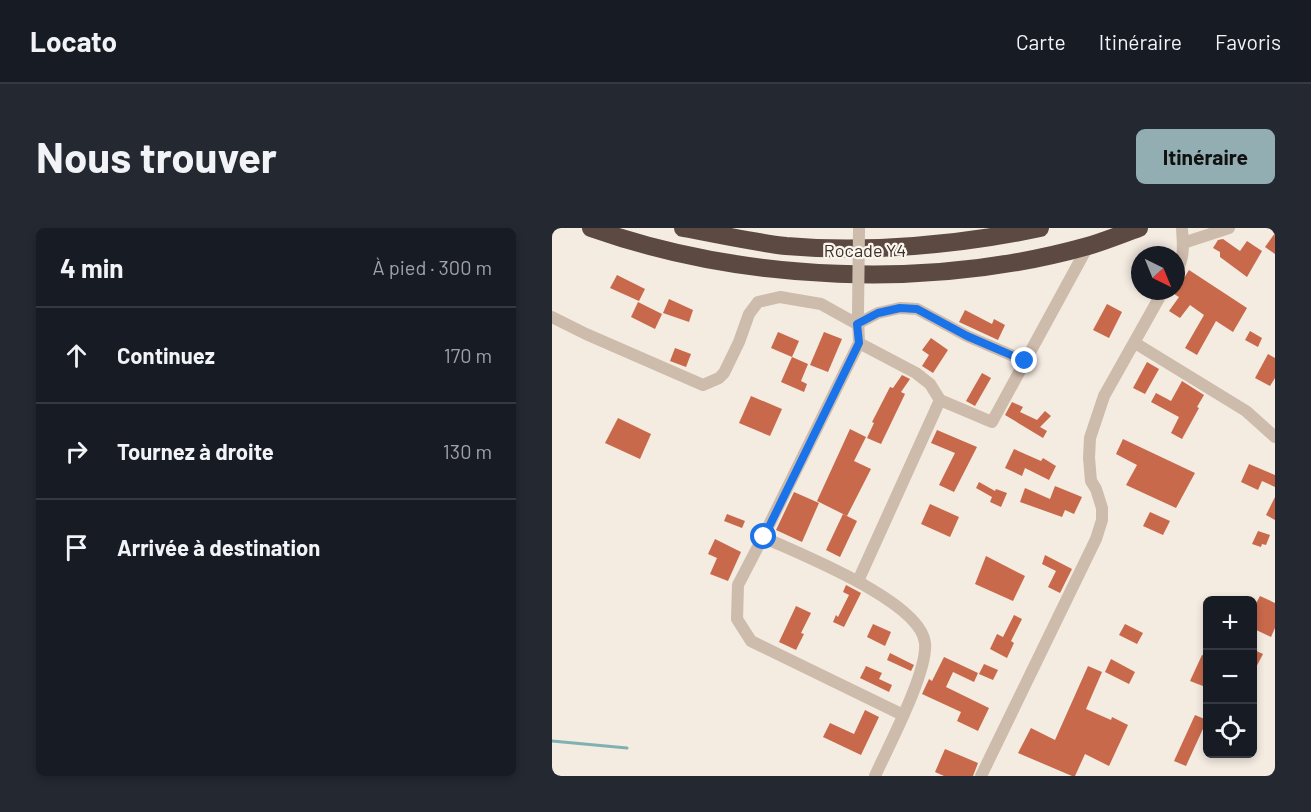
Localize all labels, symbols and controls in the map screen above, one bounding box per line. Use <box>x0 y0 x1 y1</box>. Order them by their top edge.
text: Locato <box>30 24 117 58</box>
text: Carte <box>1016 29 1066 54</box>
text: Itinéraire <box>1099 29 1182 54</box>
text: Favoris <box>1215 29 1281 54</box>
button: Itinéraire <box>1136 129 1275 184</box>
text: Nous trouver <box>36 131 277 181</box>
street label: Rocade Y4 <box>824 239 906 261</box>
north arrow <box>1131 246 1185 300</box>
text: 4 min <box>60 252 124 283</box>
text: À pied · 300 m <box>373 255 492 279</box>
icon: ahead <box>60 339 93 372</box>
text: Continuez <box>117 342 215 368</box>
text: 170 m <box>444 343 492 367</box>
route end <box>1011 347 1037 373</box>
icon: right <box>60 435 93 468</box>
text: Tournez à droite <box>117 438 274 464</box>
text: 130 m <box>443 439 492 463</box>
route start <box>750 523 776 549</box>
icon: arrive <box>60 531 93 564</box>
text: Arrivée à destination <box>117 534 320 560</box>
map controls <box>1203 596 1257 758</box>
button: + <box>1203 596 1257 650</box>
button: − <box>1203 650 1257 704</box>
button: locate <box>1203 704 1257 758</box>

